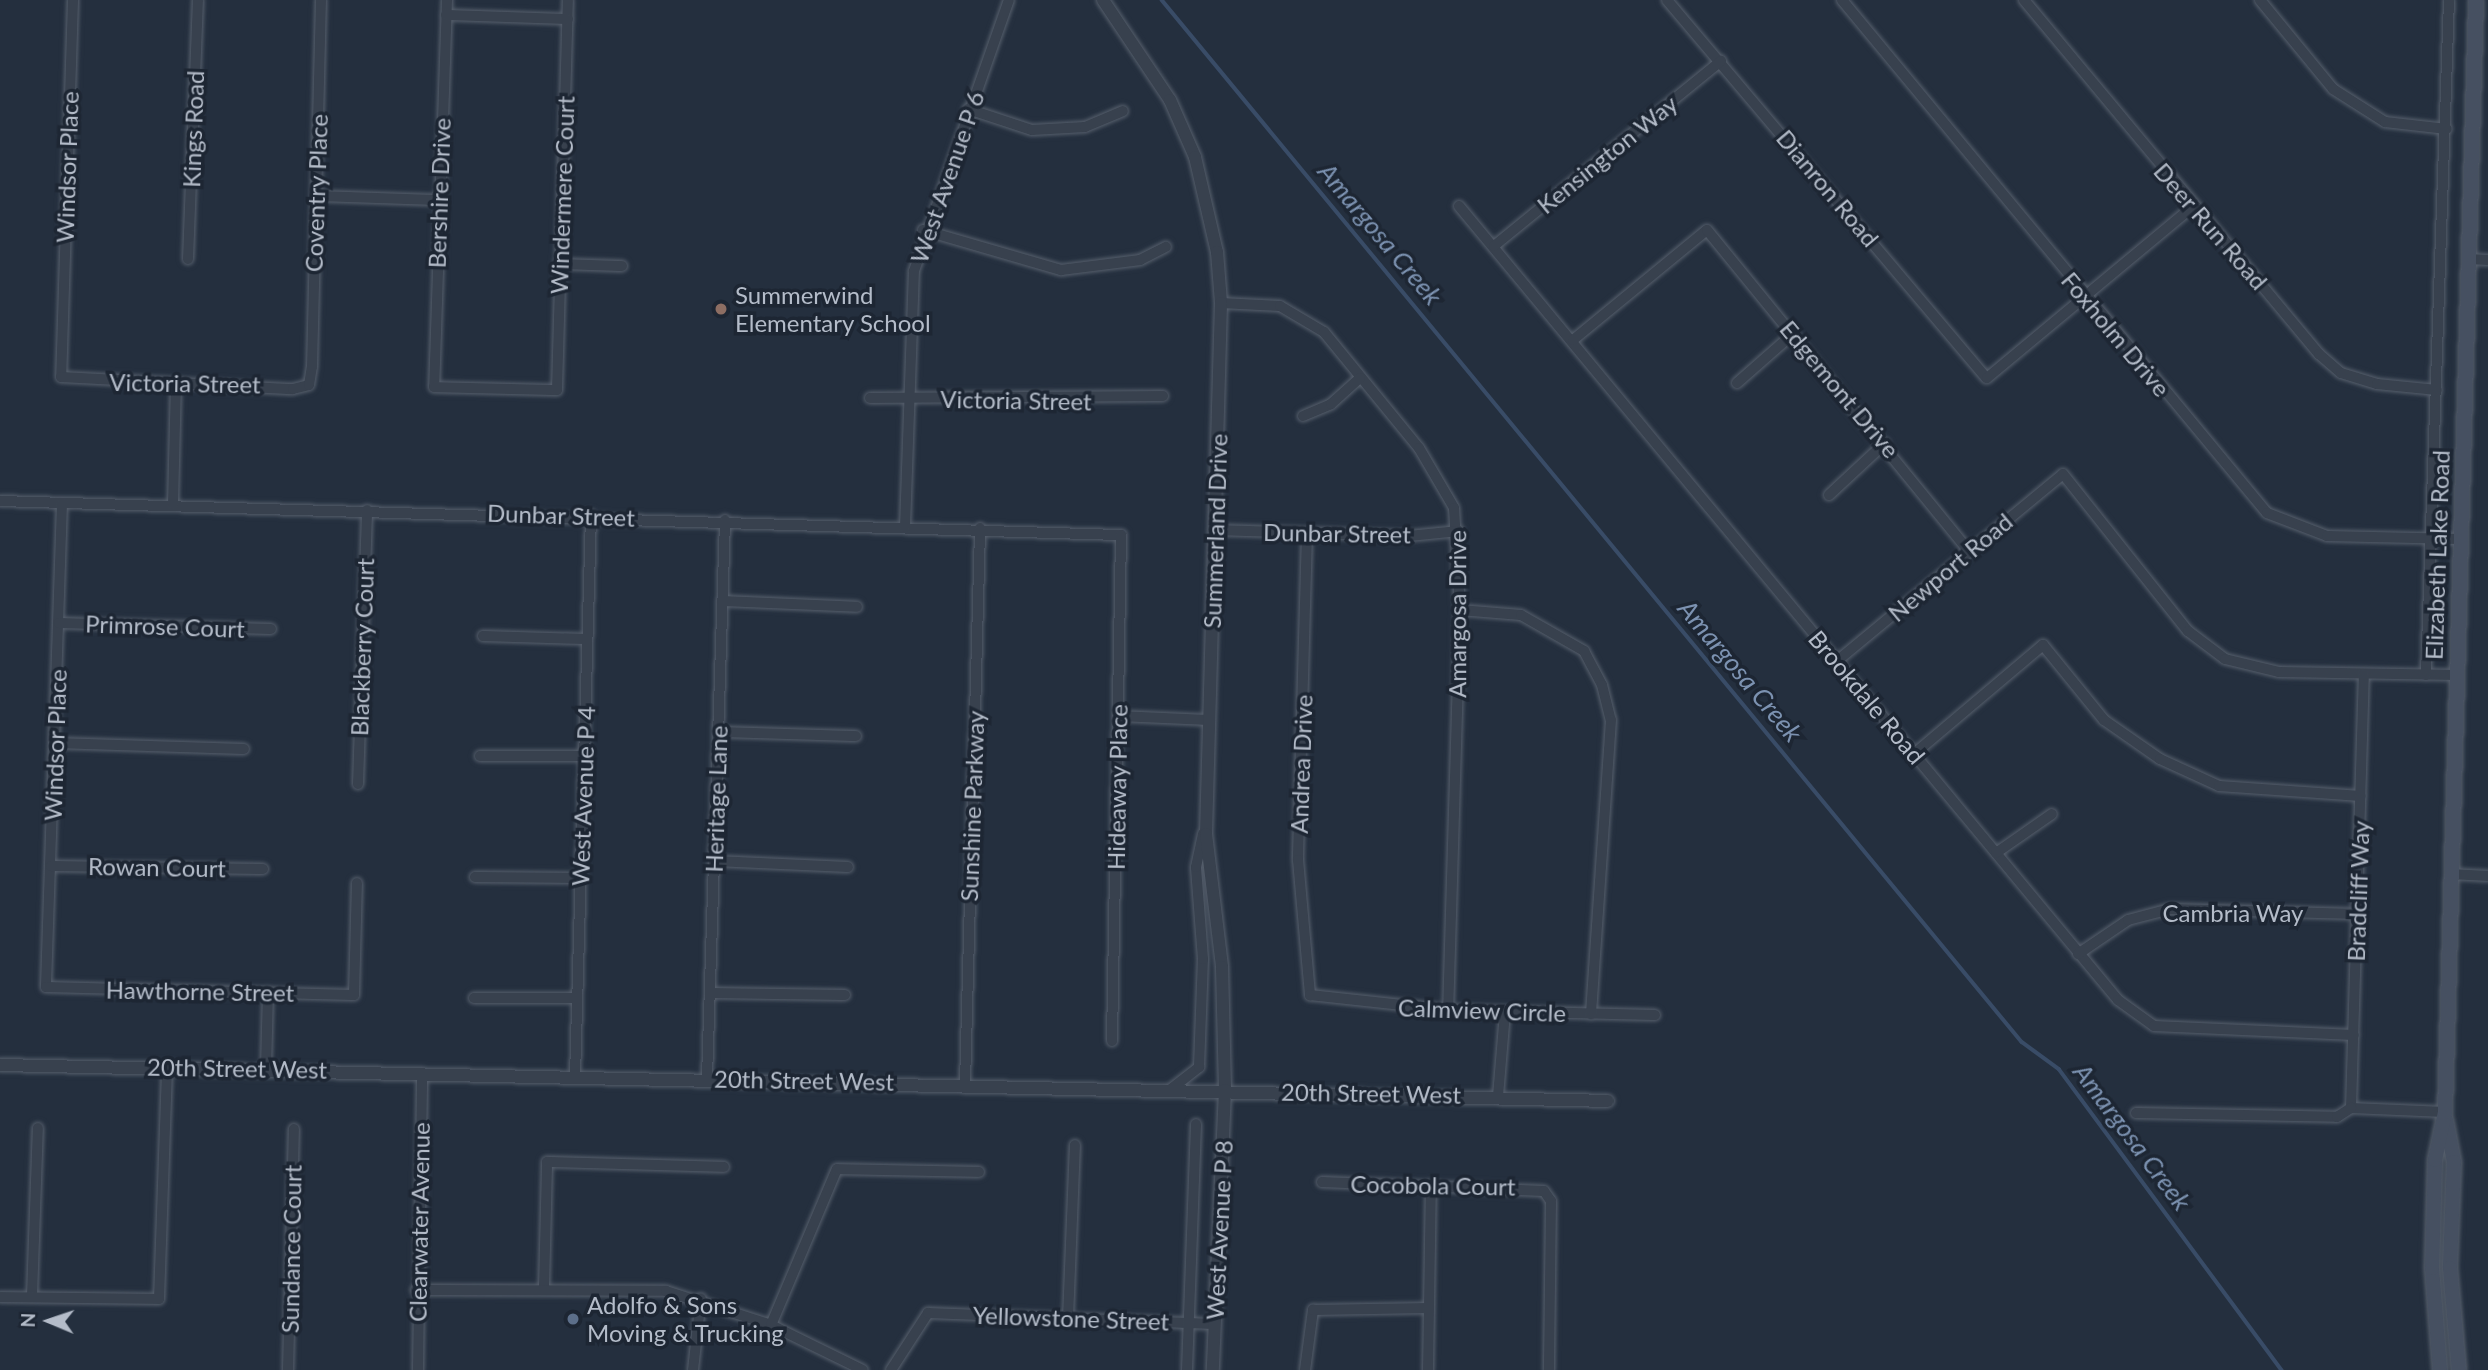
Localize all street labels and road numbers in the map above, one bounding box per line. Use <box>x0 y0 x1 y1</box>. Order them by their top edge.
street label: Kings Road <box>177 70 209 188</box>
street label: West Avenue P 6 <box>904 87 990 267</box>
street label: Kensington Way <box>1531 89 1683 219</box>
street label: Windsor Place <box>50 90 84 244</box>
street label: Windermere Court <box>544 95 580 295</box>
street label: Coventry Place <box>299 113 333 273</box>
street label: Bershire Drive <box>422 117 456 269</box>
street label: Dianron Road <box>1771 124 1885 252</box>
street label: Deer Run Road <box>2148 157 2274 295</box>
street label: Foxholm Drive <box>2056 266 2176 402</box>
street label: Edgemont Drive <box>1774 315 1906 463</box>
street label: Victoria Street <box>109 367 261 399</box>
street label: Victoria Street <box>940 384 1092 416</box>
street label: Summerland Drive <box>1197 433 1233 629</box>
street label: Elizabeth Lake Road <box>2419 450 2455 660</box>
street label: Dunbar Street <box>486 498 636 532</box>
street label: Newport Road <box>1882 507 2018 627</box>
street label: Dunbar Street <box>1263 517 1411 549</box>
street label: Amargosa Drive <box>1443 530 1471 698</box>
street label: Blackberry Court <box>344 557 380 737</box>
street label: Primrose Court <box>85 609 245 643</box>
street label: Brookdale Road <box>1803 624 1931 770</box>
street label: Windsor Place <box>38 668 72 822</box>
street label: Andrea Drive <box>1284 694 1318 834</box>
street label: Hideaway Place <box>1101 703 1133 871</box>
street label: West Avenue P 4 <box>565 705 601 887</box>
street label: Sunshine Parkway <box>954 710 990 902</box>
street label: Heritage Lane <box>699 725 733 873</box>
street label: Bradcliff Way <box>2341 820 2375 962</box>
street label: Rowan Court <box>88 851 226 883</box>
street label: Cambria Way <box>2162 899 2304 927</box>
street label: Hawthorne Street <box>106 975 294 1007</box>
street label: Calmview Circle <box>1397 993 1567 1027</box>
street label: 20th Street West <box>147 1052 327 1084</box>
street label: 20th Street West <box>714 1064 894 1096</box>
street label: 20th Street West <box>1281 1077 1461 1109</box>
street label: Clearwater Avenue <box>403 1121 435 1323</box>
street label: West Avenue P 8 <box>1200 1139 1238 1321</box>
street label: Sundance Court <box>275 1165 307 1333</box>
street label: Cocobola Court <box>1350 1169 1516 1201</box>
street label: Yellowstone Street <box>972 1300 1170 1336</box>

